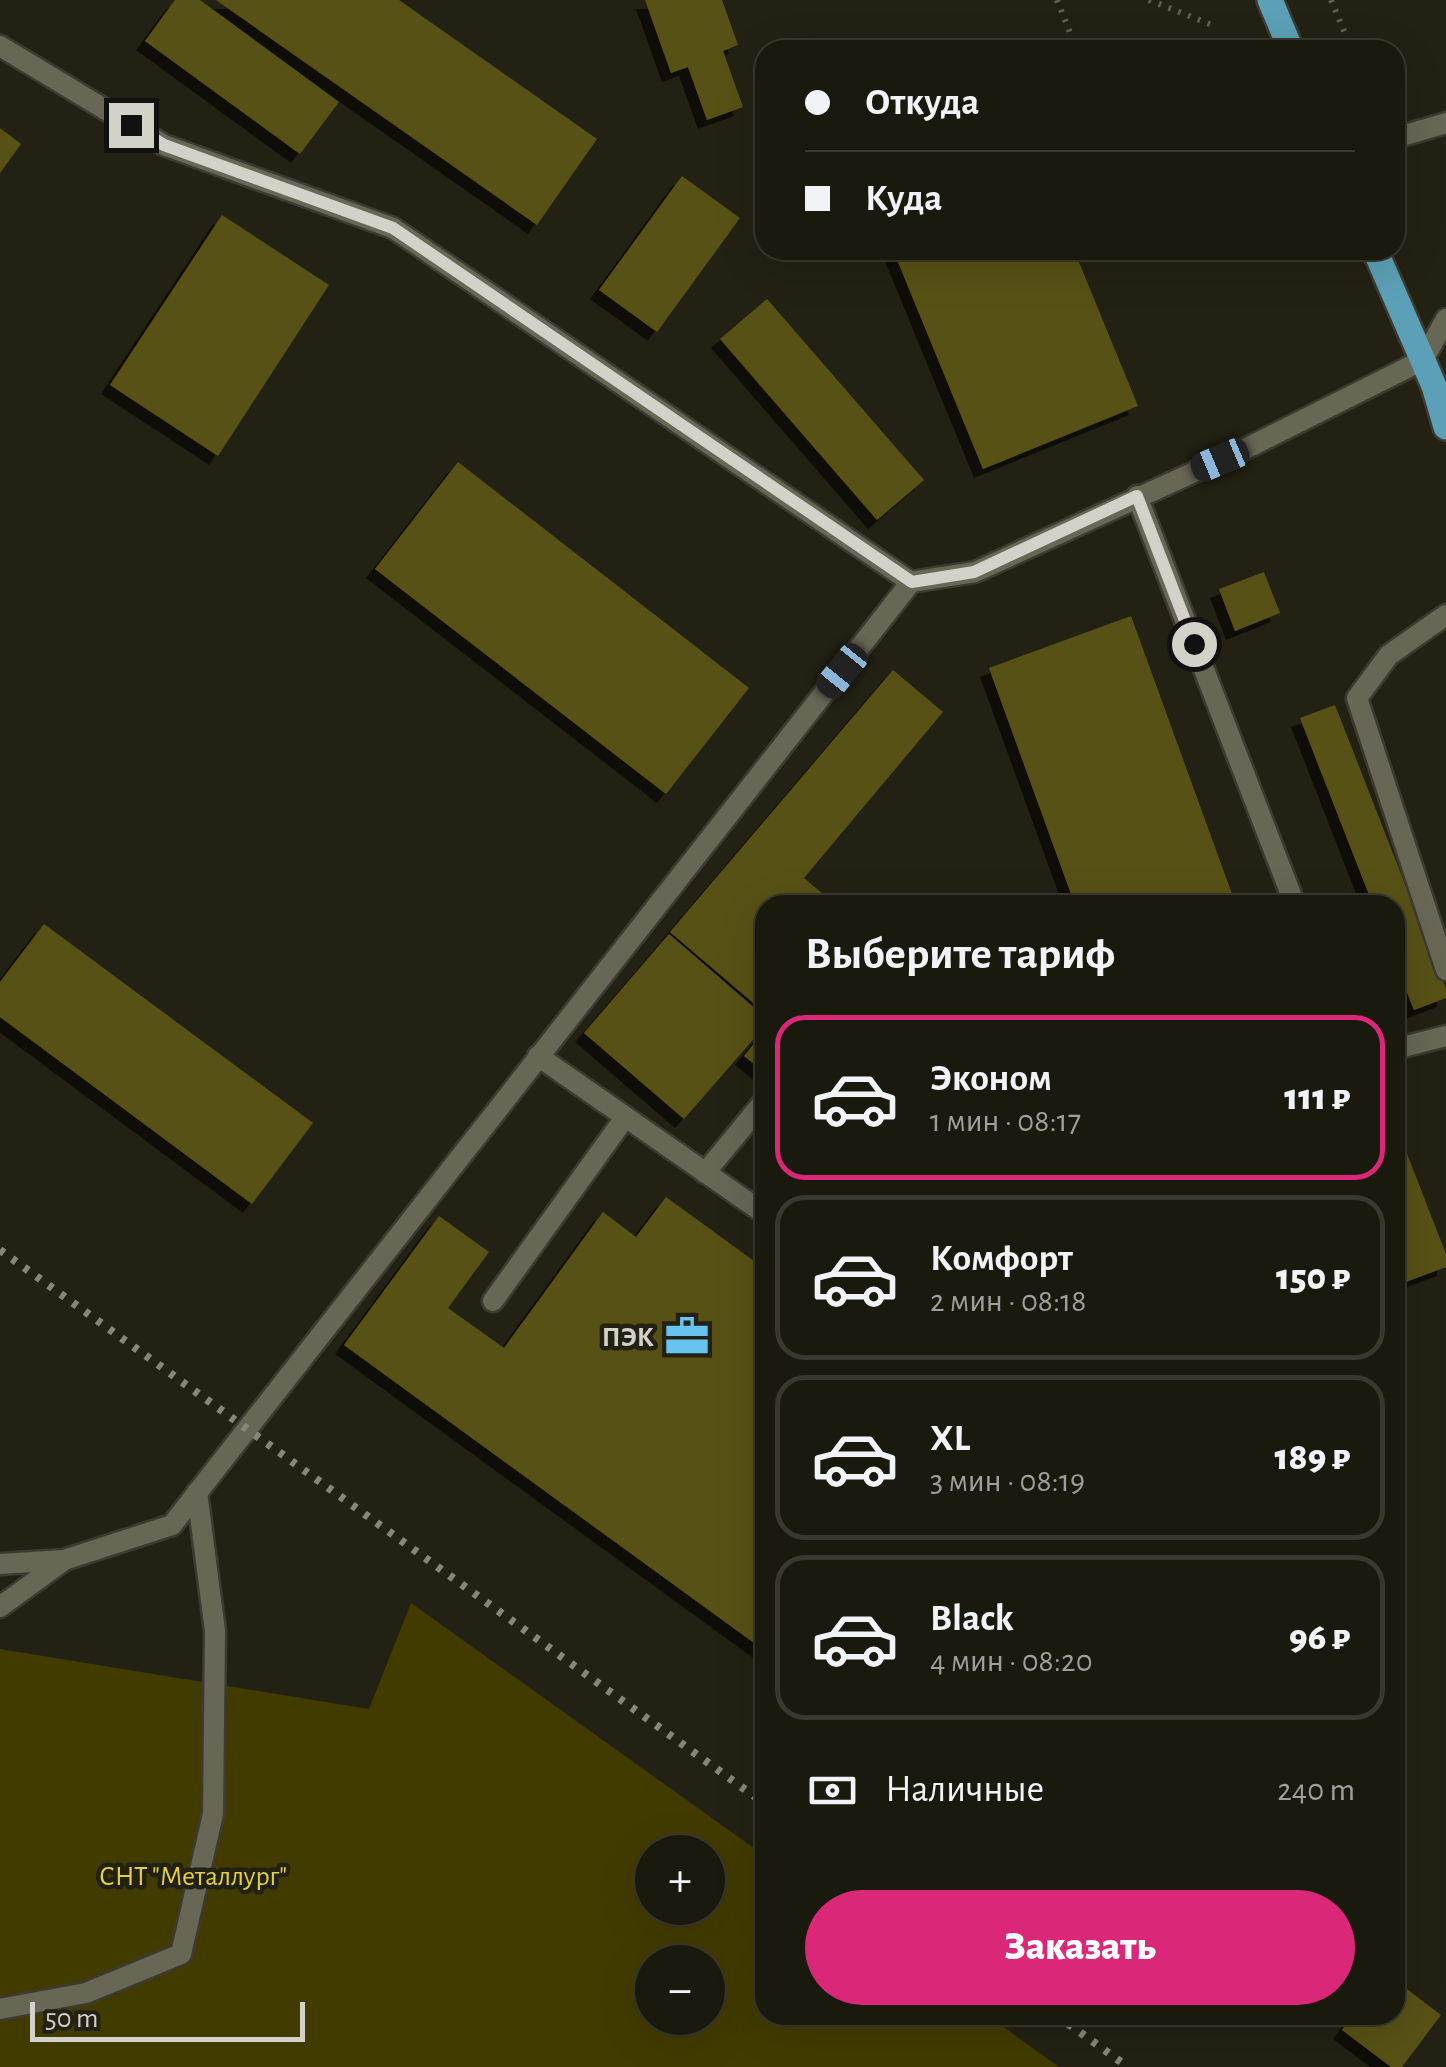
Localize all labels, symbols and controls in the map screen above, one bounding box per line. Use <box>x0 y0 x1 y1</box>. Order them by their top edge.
text: Откуда <box>865 84 979 122</box>
route end <box>109 103 154 148</box>
text: Куда <box>865 180 942 218</box>
car <box>1187 434 1253 486</box>
route start <box>1172 622 1217 667</box>
car <box>811 638 873 704</box>
text: Выберите тариф <box>805 932 1115 977</box>
icon: car <box>810 1053 900 1143</box>
text: Эконом <box>930 1060 1052 1098</box>
text: 111 ₽ <box>1284 1079 1350 1117</box>
text: 1 мин · 08:17 <box>930 1105 1081 1137</box>
icon: car <box>810 1233 900 1323</box>
text: Комфорт <box>930 1240 1073 1278</box>
text: 150 ₽ <box>1276 1259 1350 1297</box>
text: 2 мин · 08:18 <box>930 1285 1086 1317</box>
office icon: ПЭК <box>663 1312 711 1360</box>
place label: ПЭК <box>602 1324 654 1352</box>
icon: car <box>810 1413 900 1503</box>
text: XL <box>930 1420 970 1458</box>
text: 189 ₽ <box>1275 1439 1350 1477</box>
text: 3 мин · 08:19 <box>930 1465 1085 1497</box>
icon: car <box>810 1593 900 1683</box>
text: Black <box>930 1600 1014 1638</box>
text: 96 ₽ <box>1289 1619 1350 1657</box>
text: 4 мин · 08:20 <box>930 1645 1093 1677</box>
icon: cash <box>805 1763 860 1818</box>
text: Наличные <box>885 1771 1044 1809</box>
text: 240 m <box>1277 1774 1355 1806</box>
map controls <box>635 1835 725 2035</box>
button: + <box>635 1835 725 1925</box>
park label: СНТ "Металлург" <box>99 1863 287 1891</box>
button: Заказать <box>805 1890 1355 2005</box>
button: − <box>635 1945 725 2035</box>
scale bar <box>30 1997 305 2042</box>
text: 50 m <box>45 2005 99 2033</box>

